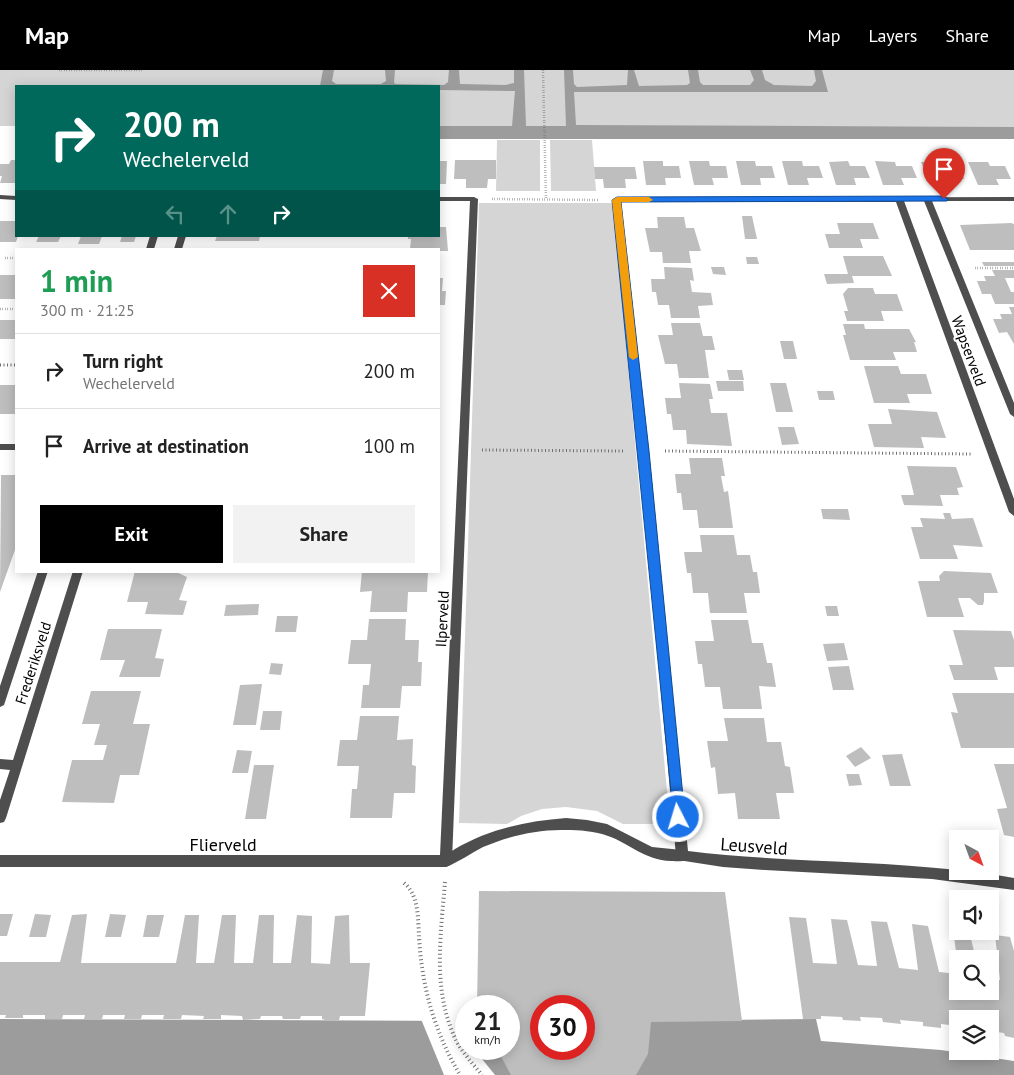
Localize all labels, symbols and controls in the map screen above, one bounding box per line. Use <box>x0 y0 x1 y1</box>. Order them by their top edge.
text: Map <box>25 20 69 51</box>
text: Map <box>808 24 840 47</box>
text: Layers <box>868 24 917 47</box>
text: Share <box>945 24 989 47</box>
text: 200 m <box>123 101 220 147</box>
icon: right <box>40 105 105 170</box>
text: Wechelerveld <box>123 145 249 173</box>
pin <box>923 148 965 199</box>
icon: arrive <box>930 155 958 183</box>
icon: left <box>161 200 189 228</box>
icon: ahead <box>214 200 242 228</box>
icon: right <box>267 200 295 228</box>
text: 1 min <box>40 261 113 300</box>
button: close <box>363 265 415 317</box>
text: 300 m · 21:25 <box>40 300 135 320</box>
street label: Wapserveld <box>947 313 991 389</box>
text: Turn right <box>83 349 163 373</box>
icon: right <box>40 357 68 385</box>
text: 200 m <box>363 359 415 383</box>
text: Wechelerveld <box>83 373 175 393</box>
icon: arrive <box>40 432 68 460</box>
text: Arrive at destination <box>83 434 249 458</box>
text: 100 m <box>363 434 415 458</box>
button: Exit <box>40 505 223 563</box>
button: Share <box>233 505 415 563</box>
street label: Ilperveld <box>431 590 453 648</box>
street label: Frederiksveld <box>11 619 55 707</box>
position arrow <box>651 790 703 842</box>
north arrow <box>949 830 999 880</box>
map controls <box>949 830 999 1060</box>
street label: Leusveld <box>720 832 788 860</box>
street label: Flierveld <box>189 833 257 856</box>
button: sound <box>949 890 999 940</box>
button: search <box>949 950 999 1000</box>
speed limit sign: 30 <box>530 995 595 1060</box>
text: 21 <box>473 1005 502 1037</box>
button: layers <box>949 1010 999 1060</box>
text: km/h <box>474 1032 501 1047</box>

